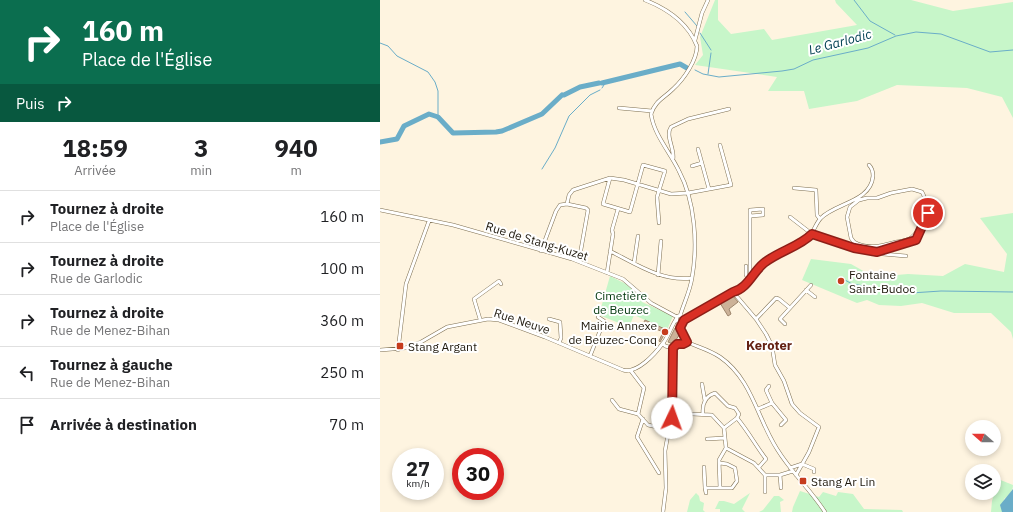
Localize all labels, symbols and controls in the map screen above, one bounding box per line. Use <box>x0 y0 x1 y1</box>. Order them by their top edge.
text: 160 m <box>82 12 164 49</box>
icon: right <box>16 16 68 68</box>
water label: Le Garlodic <box>807 25 874 59</box>
text: Place de l'Église <box>82 48 212 71</box>
icon: right <box>53 92 75 114</box>
text: Puis <box>16 94 45 113</box>
text: 18:59 <box>62 132 128 164</box>
text: 3 <box>194 132 208 164</box>
text: 940 <box>274 132 318 164</box>
text: Arrivée <box>74 162 116 179</box>
text: min <box>190 162 212 179</box>
text: m <box>290 162 302 179</box>
pin <box>911 196 945 230</box>
text: Tournez à droite <box>50 199 164 218</box>
icon: arrive <box>917 202 939 224</box>
icon: right <box>16 206 38 228</box>
text: 160 m <box>320 207 364 226</box>
text: Place de l'Église <box>50 218 144 235</box>
street label: Rue de Stang-Kuzet <box>484 218 590 264</box>
text: Tournez à droite <box>50 251 164 270</box>
icon: right <box>16 258 38 280</box>
text: 100 m <box>320 259 364 278</box>
place label: Fontaine Saint-Budoc <box>849 267 915 296</box>
text: Rue de Garlodic <box>50 270 143 287</box>
marker: Fontaine Saint-Budoc <box>836 276 846 286</box>
park label: Cimetière de Beuzec <box>593 288 649 317</box>
text: Tournez à droite <box>50 303 164 322</box>
street label: Rue Neuve <box>492 305 552 337</box>
icon: right <box>16 310 38 332</box>
text: 360 m <box>320 311 364 330</box>
place label: Mairie Annexe de Beuzec-Conq <box>568 318 657 347</box>
text: Rue de Menez-Bihan <box>50 322 170 339</box>
marker: Mairie Annexe de Beuzec-Conq <box>660 327 670 337</box>
district label: Keroter <box>746 337 792 354</box>
place label: Stang Argant <box>408 339 477 354</box>
marker: Stang Argant <box>395 341 405 351</box>
text: Tournez à gauche <box>50 355 173 374</box>
icon: left <box>16 362 38 384</box>
text: 250 m <box>320 363 364 382</box>
text: Rue de Menez-Bihan <box>50 374 170 391</box>
position arrow <box>651 397 693 439</box>
icon: arrive <box>16 414 38 436</box>
text: Arrivée à destination <box>50 415 197 434</box>
text: 70 m <box>329 415 364 434</box>
north arrow <box>965 420 1001 456</box>
map controls <box>965 420 1001 500</box>
speed limit sign: 30 <box>452 448 504 500</box>
text: 27 <box>406 455 430 482</box>
button: layers <box>965 464 1001 500</box>
place label: Stang Ar Lin <box>811 474 875 489</box>
marker: Stang Ar Lin <box>798 476 808 486</box>
text: km/h <box>406 477 430 490</box>

